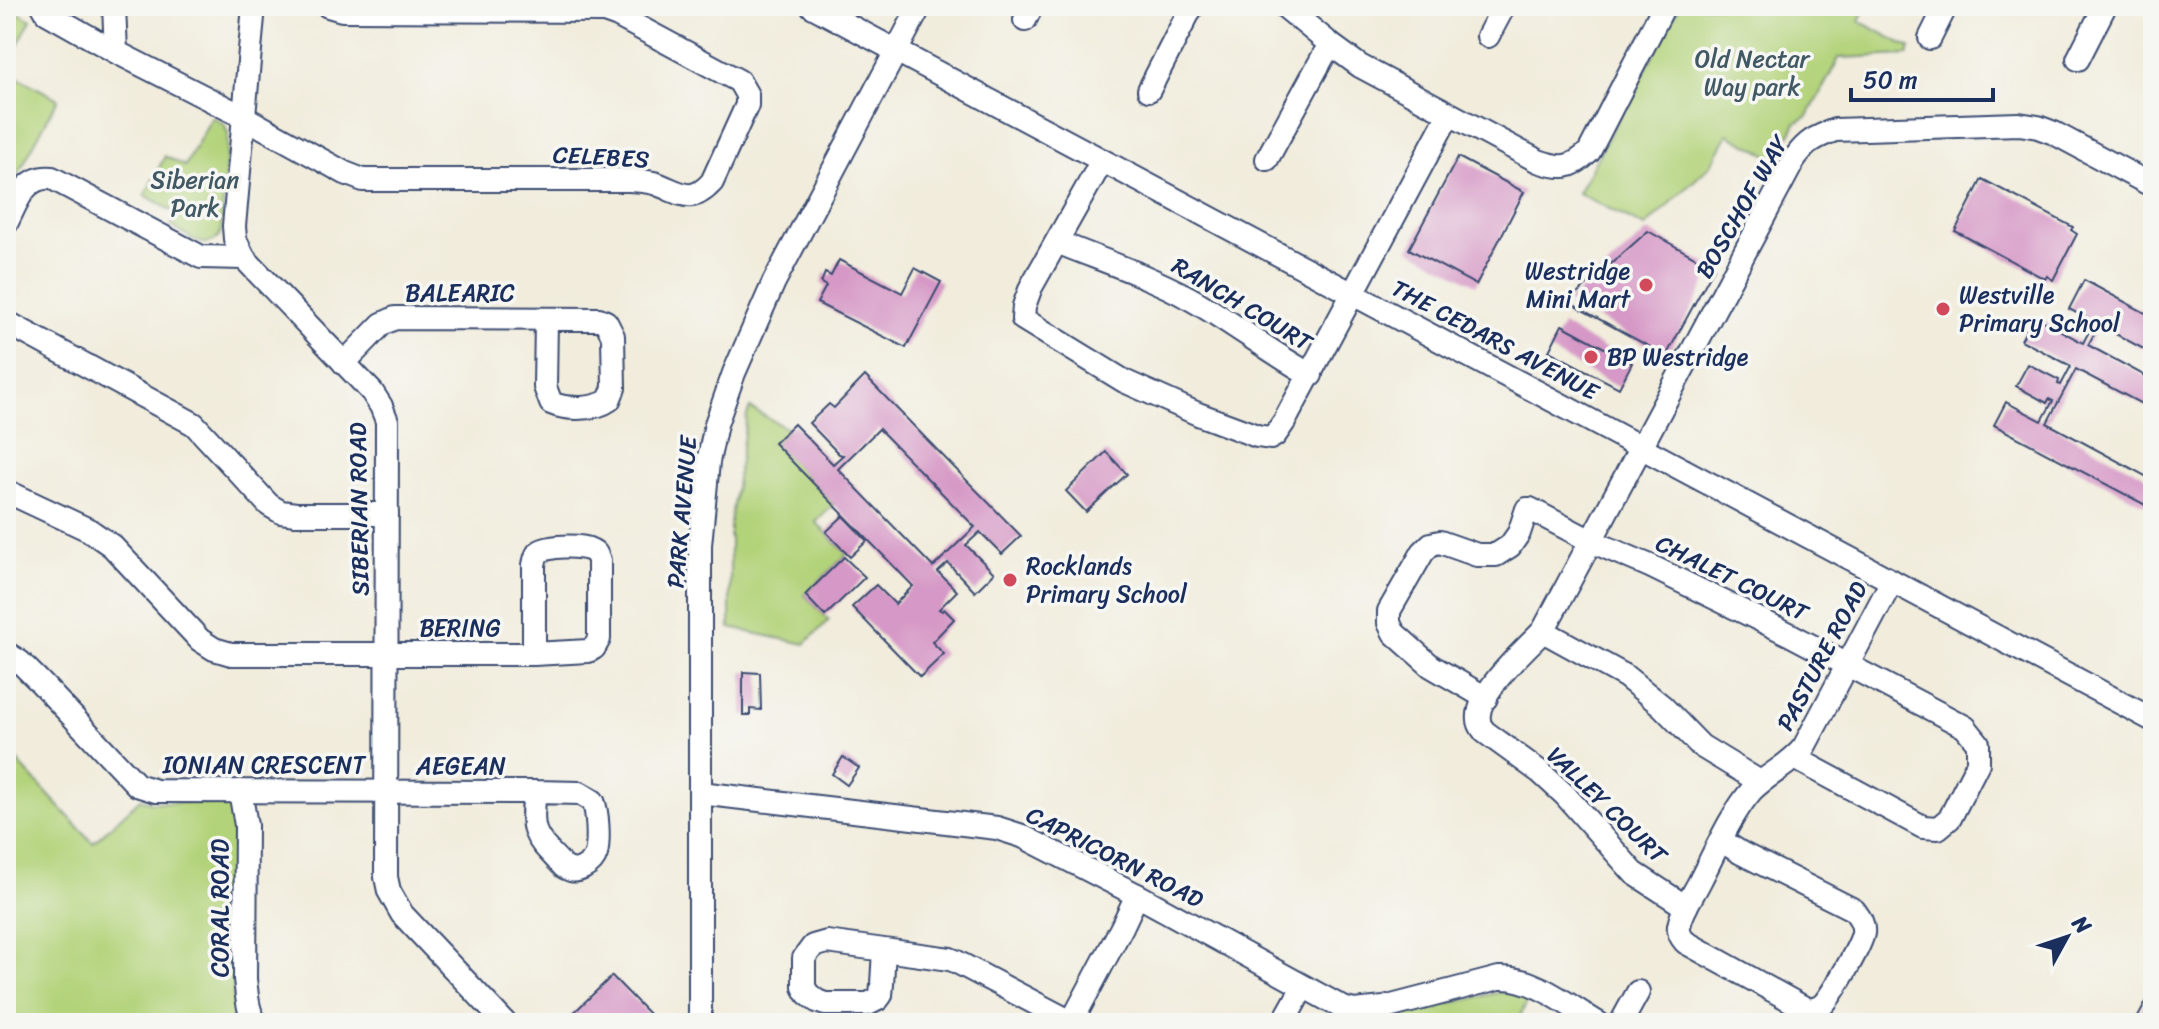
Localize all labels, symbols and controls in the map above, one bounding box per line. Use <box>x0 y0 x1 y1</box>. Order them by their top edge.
park label: Old Nectar Way park <box>1695 38 1811 108</box>
scale bar <box>1851 52 1993 102</box>
text: 50 m <box>1863 59 1918 101</box>
street label: BOSCHOF WAY <box>1684 126 1801 287</box>
street label: CELEBES <box>552 134 650 180</box>
park label: Siberian Park <box>151 159 239 229</box>
street label: RANCH COURT <box>1163 245 1322 364</box>
place label: Westridge Mini Mart <box>1525 250 1631 320</box>
street label: THE CEDARS AVENUE <box>1384 267 1608 413</box>
street label: BALEARIC <box>405 272 515 314</box>
place label: Westville Primary School <box>1959 274 2121 344</box>
marker: Westridge Mini Mart <box>1637 276 1655 294</box>
marker: Westville Primary School <box>1934 300 1952 318</box>
place label: BP Westridge <box>1607 336 1749 378</box>
marker: BP Westridge <box>1582 348 1600 366</box>
street label: SIBERIAN ROAD <box>336 422 382 596</box>
street label: PARK AVENUE <box>654 432 710 590</box>
street label: CHALET COURT <box>1648 523 1817 634</box>
place label: Rocklands Primary School <box>1026 545 1188 615</box>
marker: Rocklands Primary School <box>1001 571 1019 589</box>
street label: PASTURE ROAD <box>1765 573 1879 739</box>
street label: BERING <box>419 607 501 649</box>
street label: VALLEY COURT <box>1536 736 1679 875</box>
street label: IONIAN CRESCENT <box>162 744 366 786</box>
street label: AEGEAN <box>415 745 506 787</box>
street label: CAPRICORN ROAD <box>1019 794 1212 920</box>
street label: CORAL ROAD <box>199 838 241 977</box>
north arrow <box>2027 897 2107 977</box>
text: N <box>2061 905 2102 943</box>

